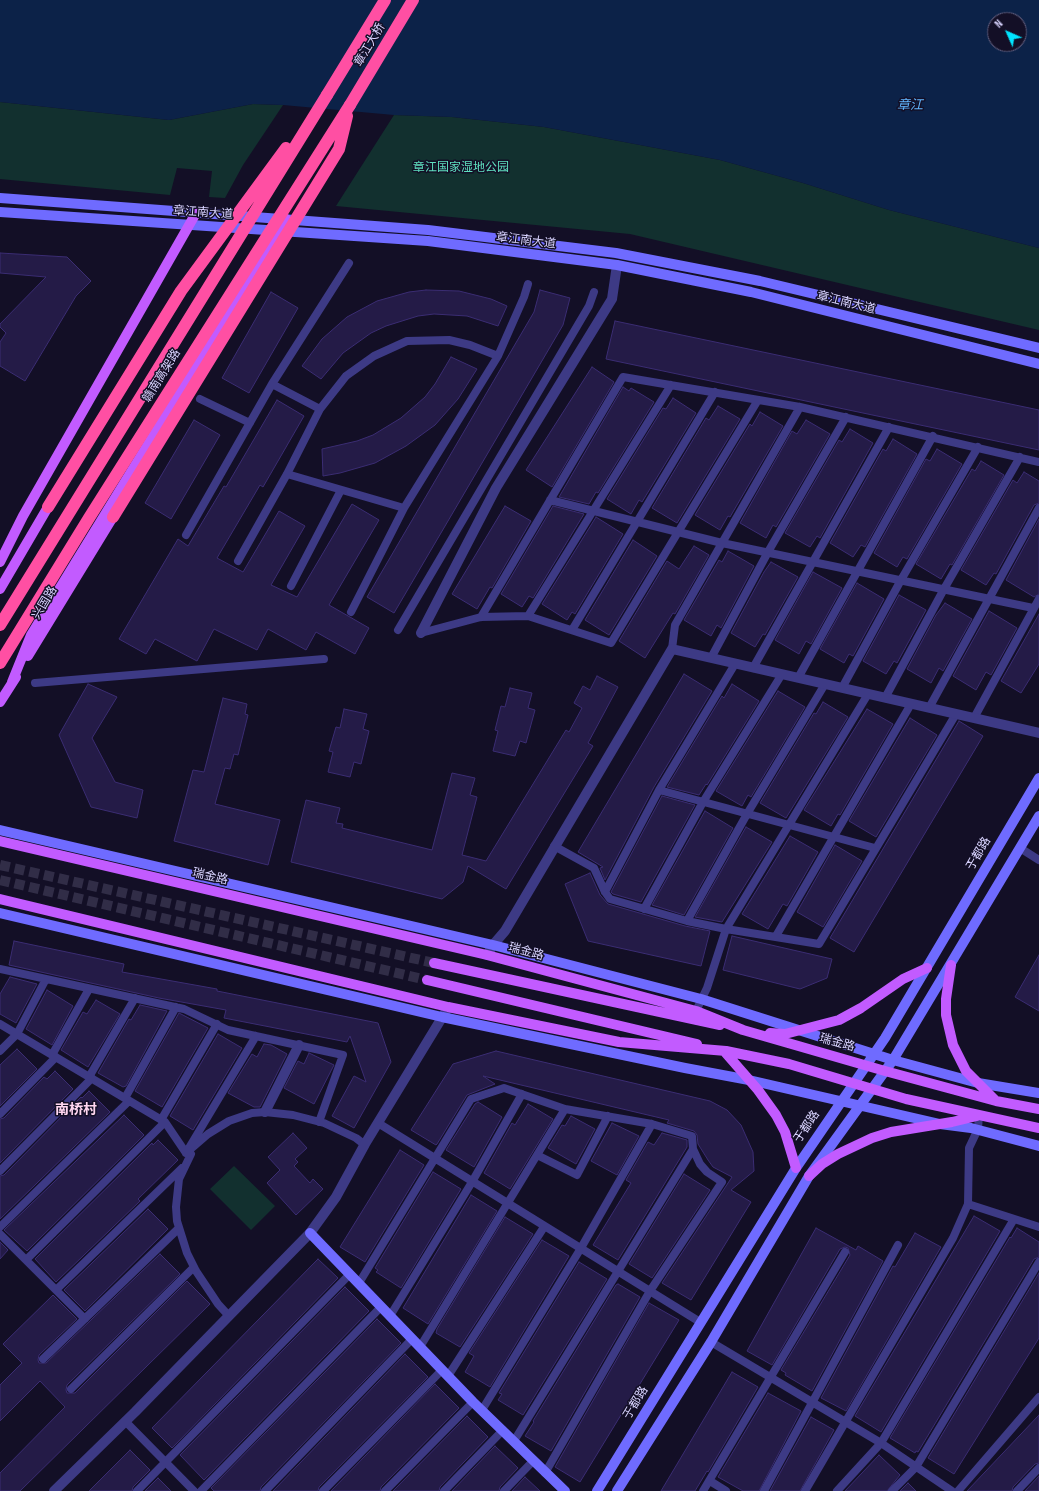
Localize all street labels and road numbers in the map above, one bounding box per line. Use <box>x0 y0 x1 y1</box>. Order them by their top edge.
street label: 章江大桥 <box>351 21 389 69</box>
street label: 章江南大道 <box>173 204 233 222</box>
street label: 章江南大道 <box>495 230 557 252</box>
street label: 章江南大道 <box>815 289 877 317</box>
street label: 赣南高架路 <box>140 347 184 405</box>
street label: 兴国路 <box>30 584 60 622</box>
street label: 于都路 <box>964 835 994 873</box>
street label: 瑞金路 <box>191 866 229 888</box>
street label: 瑞金路 <box>507 940 545 964</box>
street label: 瑞金路 <box>818 1031 856 1055</box>
street label: 于都路 <box>791 1108 823 1146</box>
street label: 于都路 <box>621 1384 651 1422</box>

